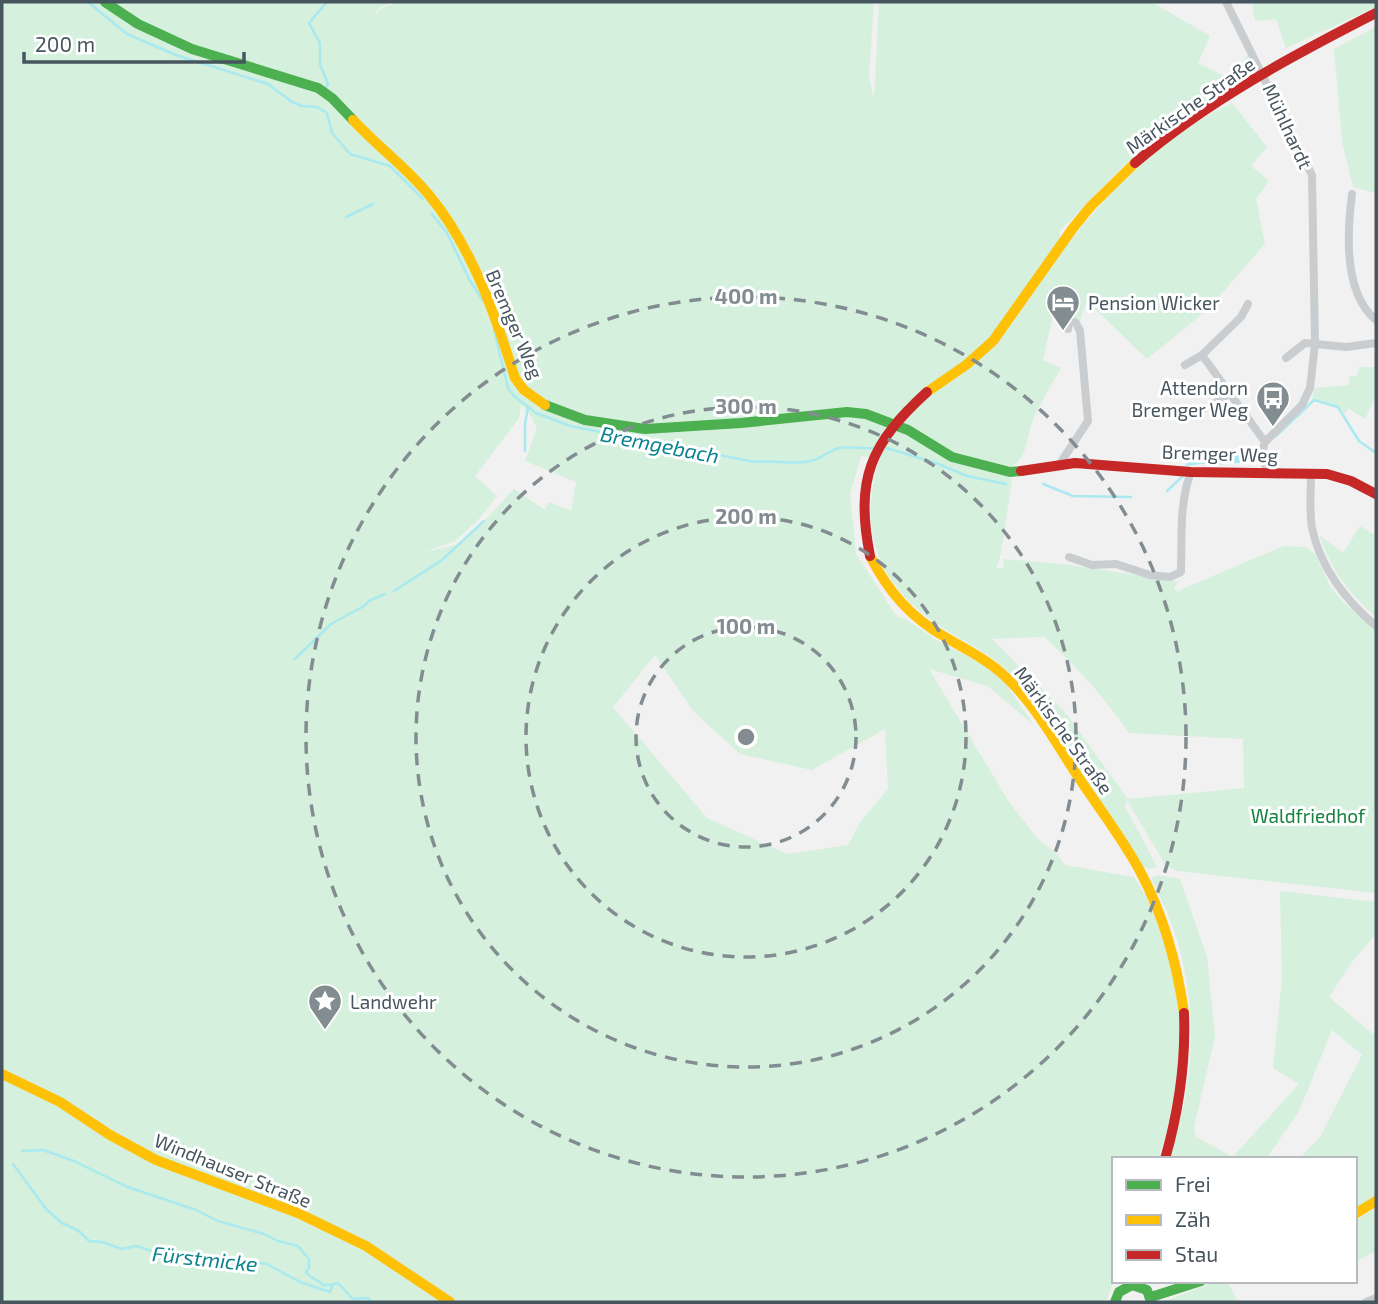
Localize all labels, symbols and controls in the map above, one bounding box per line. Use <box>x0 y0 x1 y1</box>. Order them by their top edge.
scale bar <box>24 21 245 65</box>
text: 200 m <box>35 31 95 56</box>
street label: Märkische Straße <box>1121 52 1259 158</box>
street label: Mühlhardt <box>1258 80 1318 172</box>
street label: Bremger Weg <box>482 266 548 382</box>
text: 400 m <box>715 283 777 308</box>
hotel icon: Pension Wicker <box>1044 283 1082 332</box>
place label: Pension Wicker <box>1088 291 1220 314</box>
place label: Attendorn Bremger Weg <box>1132 376 1248 421</box>
bus stop icon: Attendorn Bremger Weg <box>1254 379 1292 428</box>
text: 300 m <box>715 393 777 418</box>
water label: Bremgebach <box>598 420 722 468</box>
street label: Bremger Weg <box>1161 439 1279 467</box>
text: 200 m <box>715 503 777 528</box>
text: 100 m <box>717 613 775 638</box>
street label: Märkische Straße <box>1010 662 1118 798</box>
centre of rings <box>734 725 758 749</box>
park label: Waldfriedhof <box>1251 804 1366 827</box>
place icon: Landwehr <box>306 982 344 1031</box>
place label: Landwehr <box>350 990 437 1013</box>
street label: Windhauser Straße <box>151 1128 315 1212</box>
legend <box>1112 1157 1357 1283</box>
text: Frei <box>1175 1171 1211 1196</box>
text: Zäh <box>1175 1206 1211 1231</box>
water label: Fürstmicke <box>151 1240 259 1276</box>
text: Stau <box>1175 1241 1218 1266</box>

